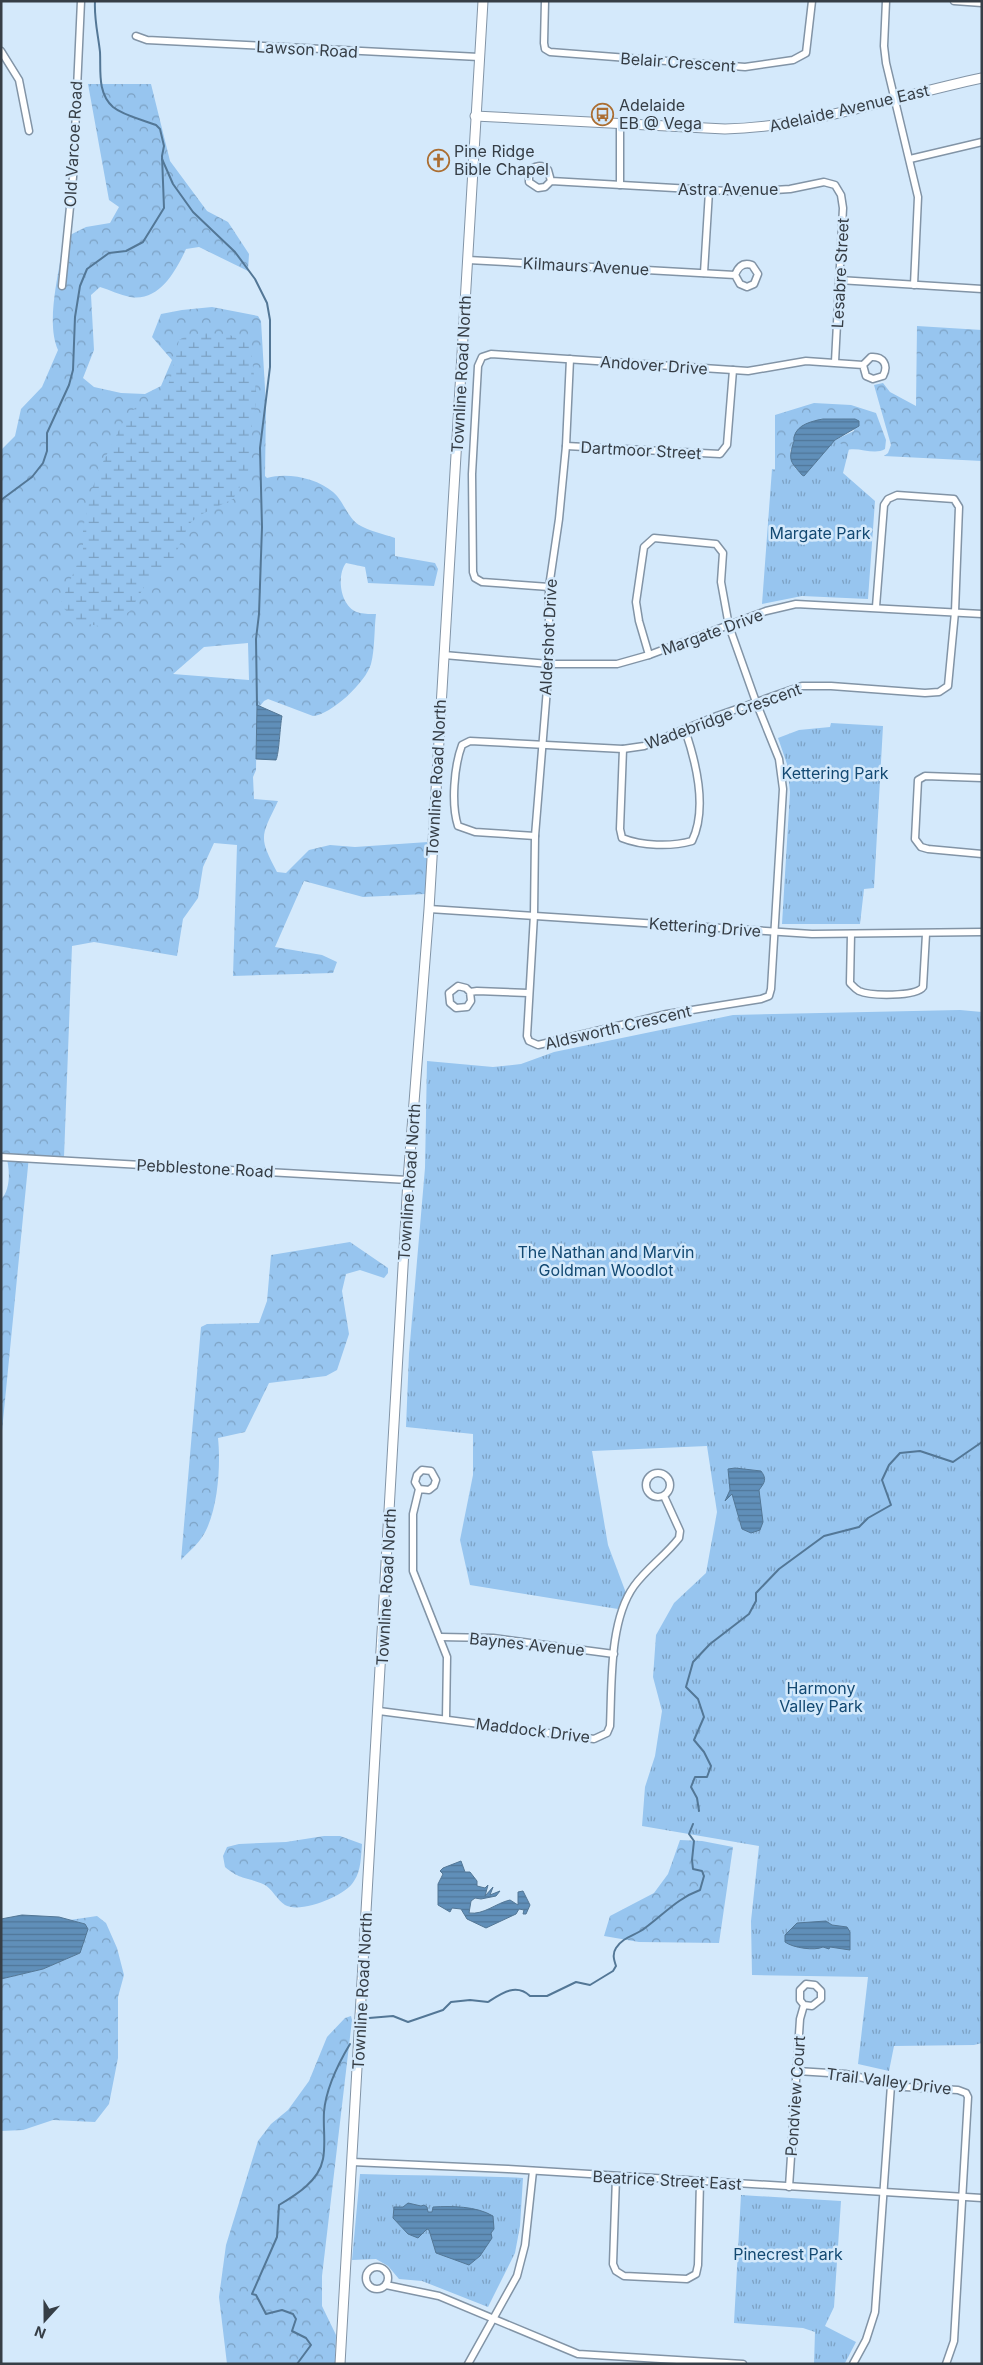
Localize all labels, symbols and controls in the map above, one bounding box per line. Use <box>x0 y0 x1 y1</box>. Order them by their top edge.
street label: Lawson Road <box>256 36 358 62</box>
street label: Belair Crescent <box>620 48 736 76</box>
street label: Old Varcoe Road <box>60 80 86 208</box>
street label: Adelaide Avenue East <box>767 80 931 136</box>
place label: Adelaide EB @ Vega <box>619 95 702 133</box>
bus stop icon: Adelaide EB @ Vega <box>591 102 615 126</box>
place label: Pine Ridge Bible Chapel <box>454 141 549 179</box>
church icon: Pine Ridge Bible Chapel <box>426 148 450 172</box>
street label: Astra Avenue <box>678 179 778 199</box>
street label: Lesabre Street <box>827 217 853 329</box>
street label: Kilmaurs Avenue <box>522 253 650 279</box>
street label: Townline Road North <box>447 295 475 453</box>
street label: Andover Drive <box>600 351 708 379</box>
street label: Dartmoor Street <box>580 437 702 463</box>
park label: Margate Park <box>769 523 871 543</box>
street label: Aldershot Drive <box>535 578 561 696</box>
street label: Margate Drive <box>658 604 766 660</box>
street label: Wadebridge Crescent <box>642 678 804 754</box>
street label: Townline Road North <box>422 699 450 857</box>
park label: Kettering Park <box>782 763 889 783</box>
street label: Kettering Drive <box>648 913 762 941</box>
street label: Aldsworth Crescent <box>543 1000 693 1054</box>
street label: Townline Road North <box>394 1103 424 1261</box>
street label: Pebblestone Road <box>136 1154 274 1182</box>
park label: The Nathan and Marvin Goldman Woodlot <box>517 1242 695 1280</box>
street label: Townline Road North <box>372 1508 400 1666</box>
street label: Baynes Avenue <box>468 1628 586 1660</box>
park label: Harmony Valley Park <box>779 1678 863 1716</box>
street label: Maddock Drive <box>475 1713 591 1747</box>
street label: Townline Road North <box>348 1912 376 2070</box>
street label: Pondview Court <box>781 2035 809 2157</box>
street label: Trail Valley Drive <box>825 2063 953 2099</box>
street label: Beatrice Street East <box>592 2166 742 2194</box>
park label: Pinecrest Park <box>733 2244 843 2264</box>
north arrow <box>20 2295 70 2345</box>
text: N <box>32 2323 48 2342</box>

